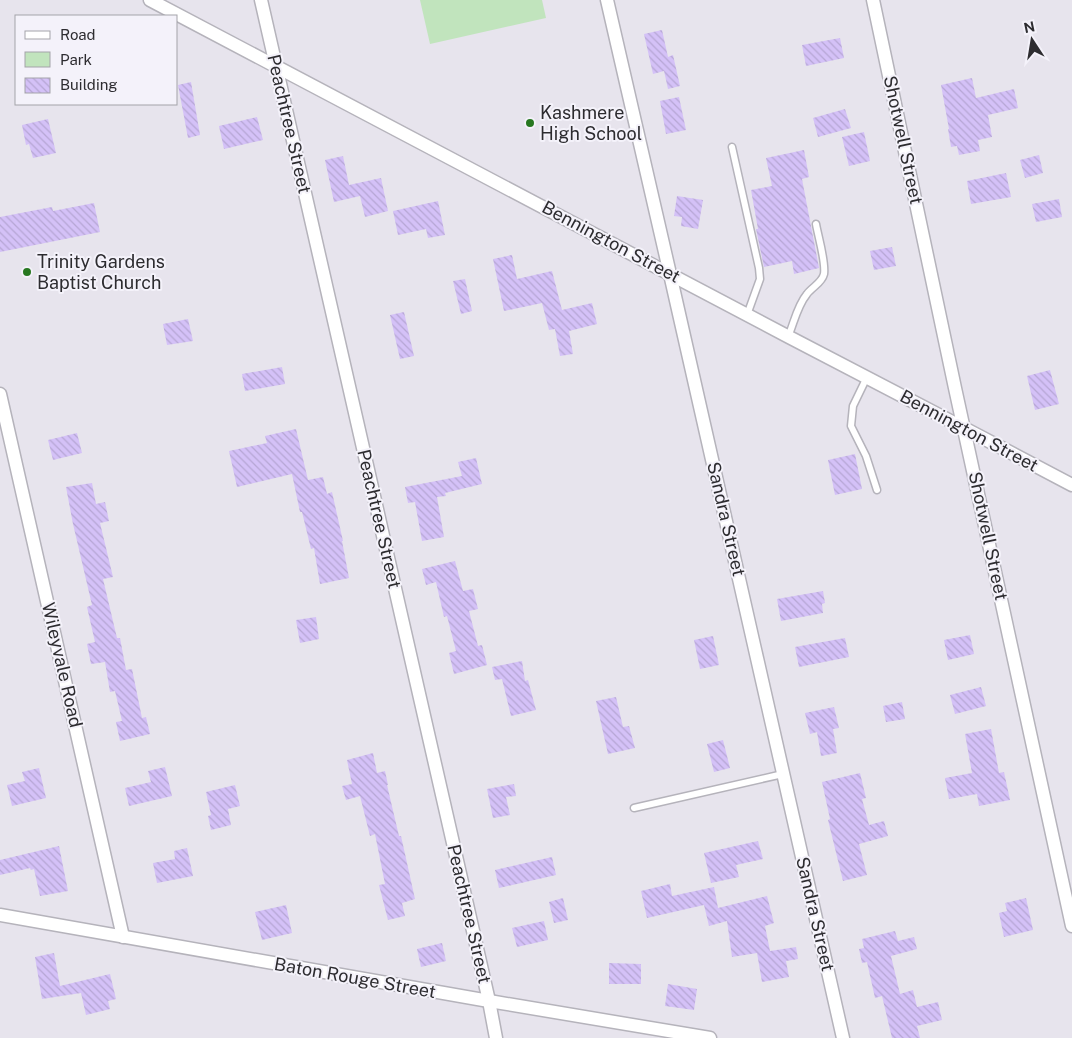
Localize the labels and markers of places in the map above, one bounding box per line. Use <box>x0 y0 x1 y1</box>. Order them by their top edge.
place label: Kashmere High School <box>540 102 642 144</box>
marker: Kashmere High School <box>524 117 536 129</box>
place label: Trinity Gardens Baptist Church <box>37 251 165 293</box>
marker: Trinity Gardens Baptist Church <box>21 266 33 278</box>

